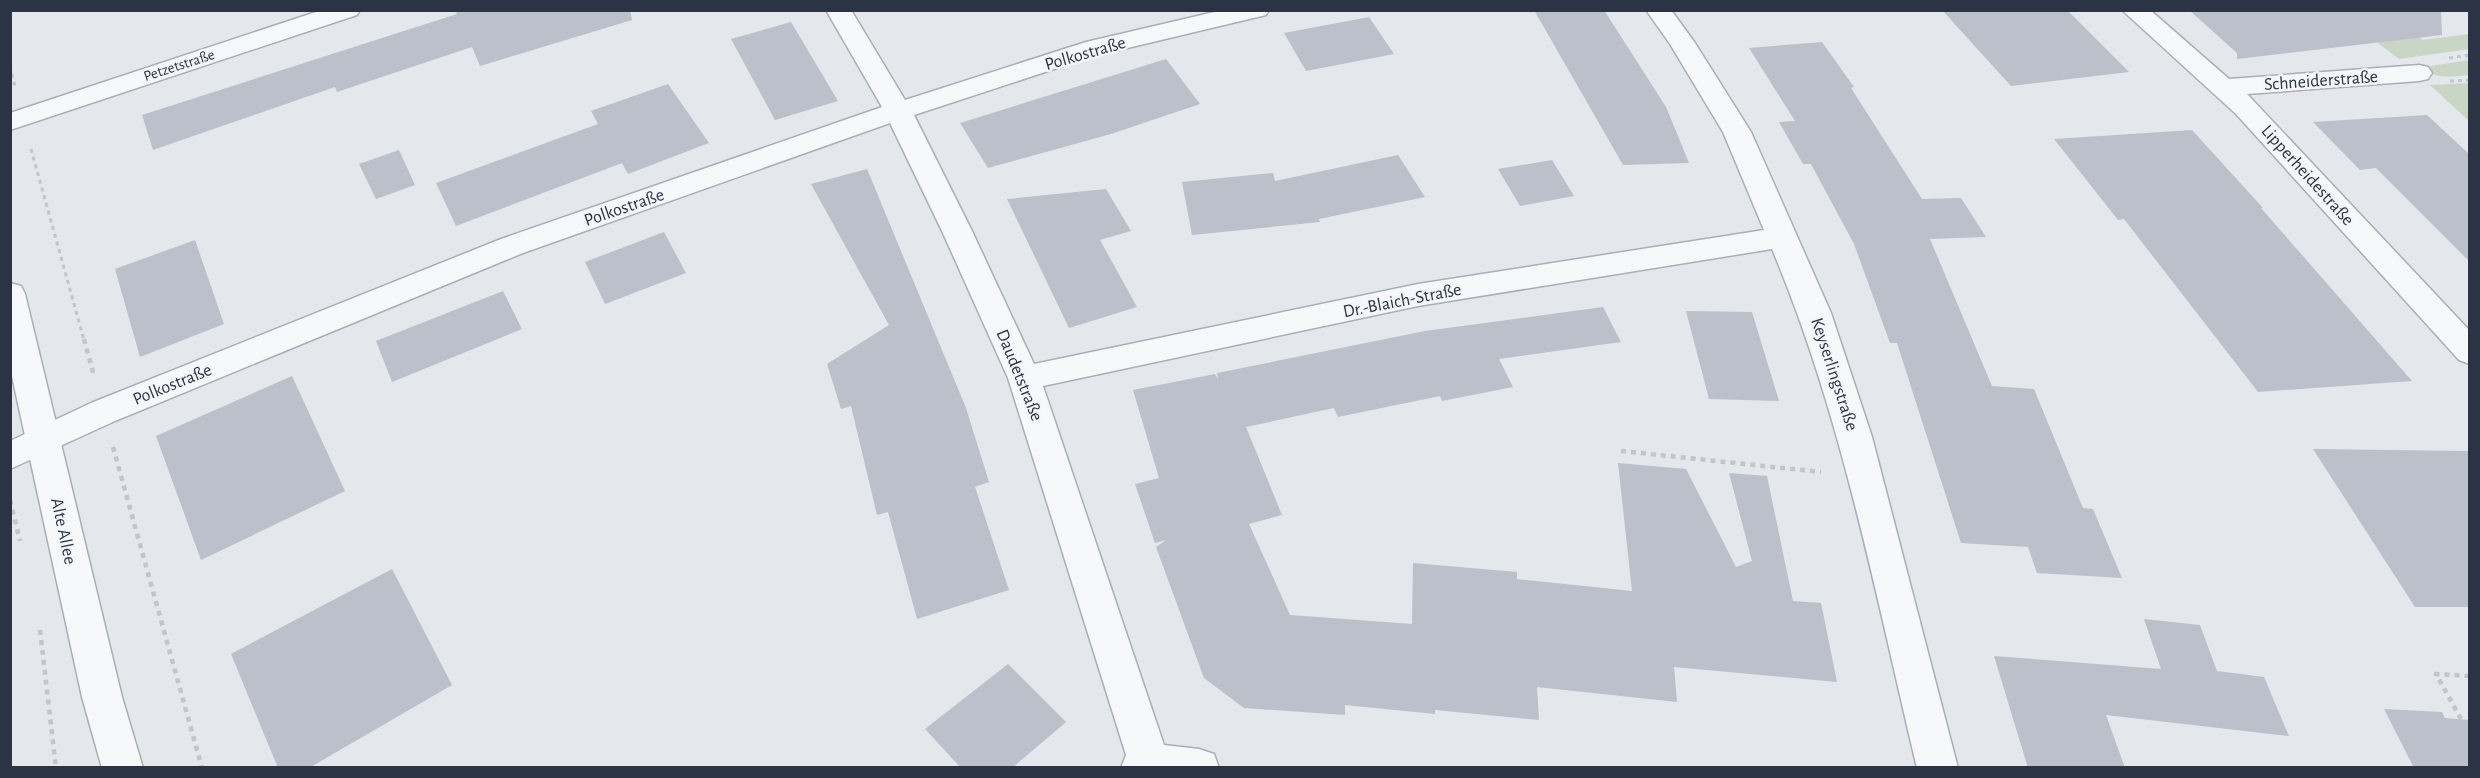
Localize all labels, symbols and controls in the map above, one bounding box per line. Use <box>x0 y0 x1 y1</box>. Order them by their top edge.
street label: Polkostraße <box>1043 34 1128 74</box>
street label: Petzetstraße <box>142 47 217 84</box>
street label: Schneiderstraße <box>2263 68 2379 94</box>
street label: Lipperheidestraße <box>2258 122 2357 229</box>
street label: Polkostraße <box>582 186 667 230</box>
street label: Dr.-Blaich-Straße <box>1342 281 1463 321</box>
street label: Keyserlingstraße <box>1807 316 1861 433</box>
street label: Daudetstraße <box>993 327 1046 424</box>
street label: Polkostraße <box>130 361 214 409</box>
street label: Alte Allee <box>47 496 79 566</box>

